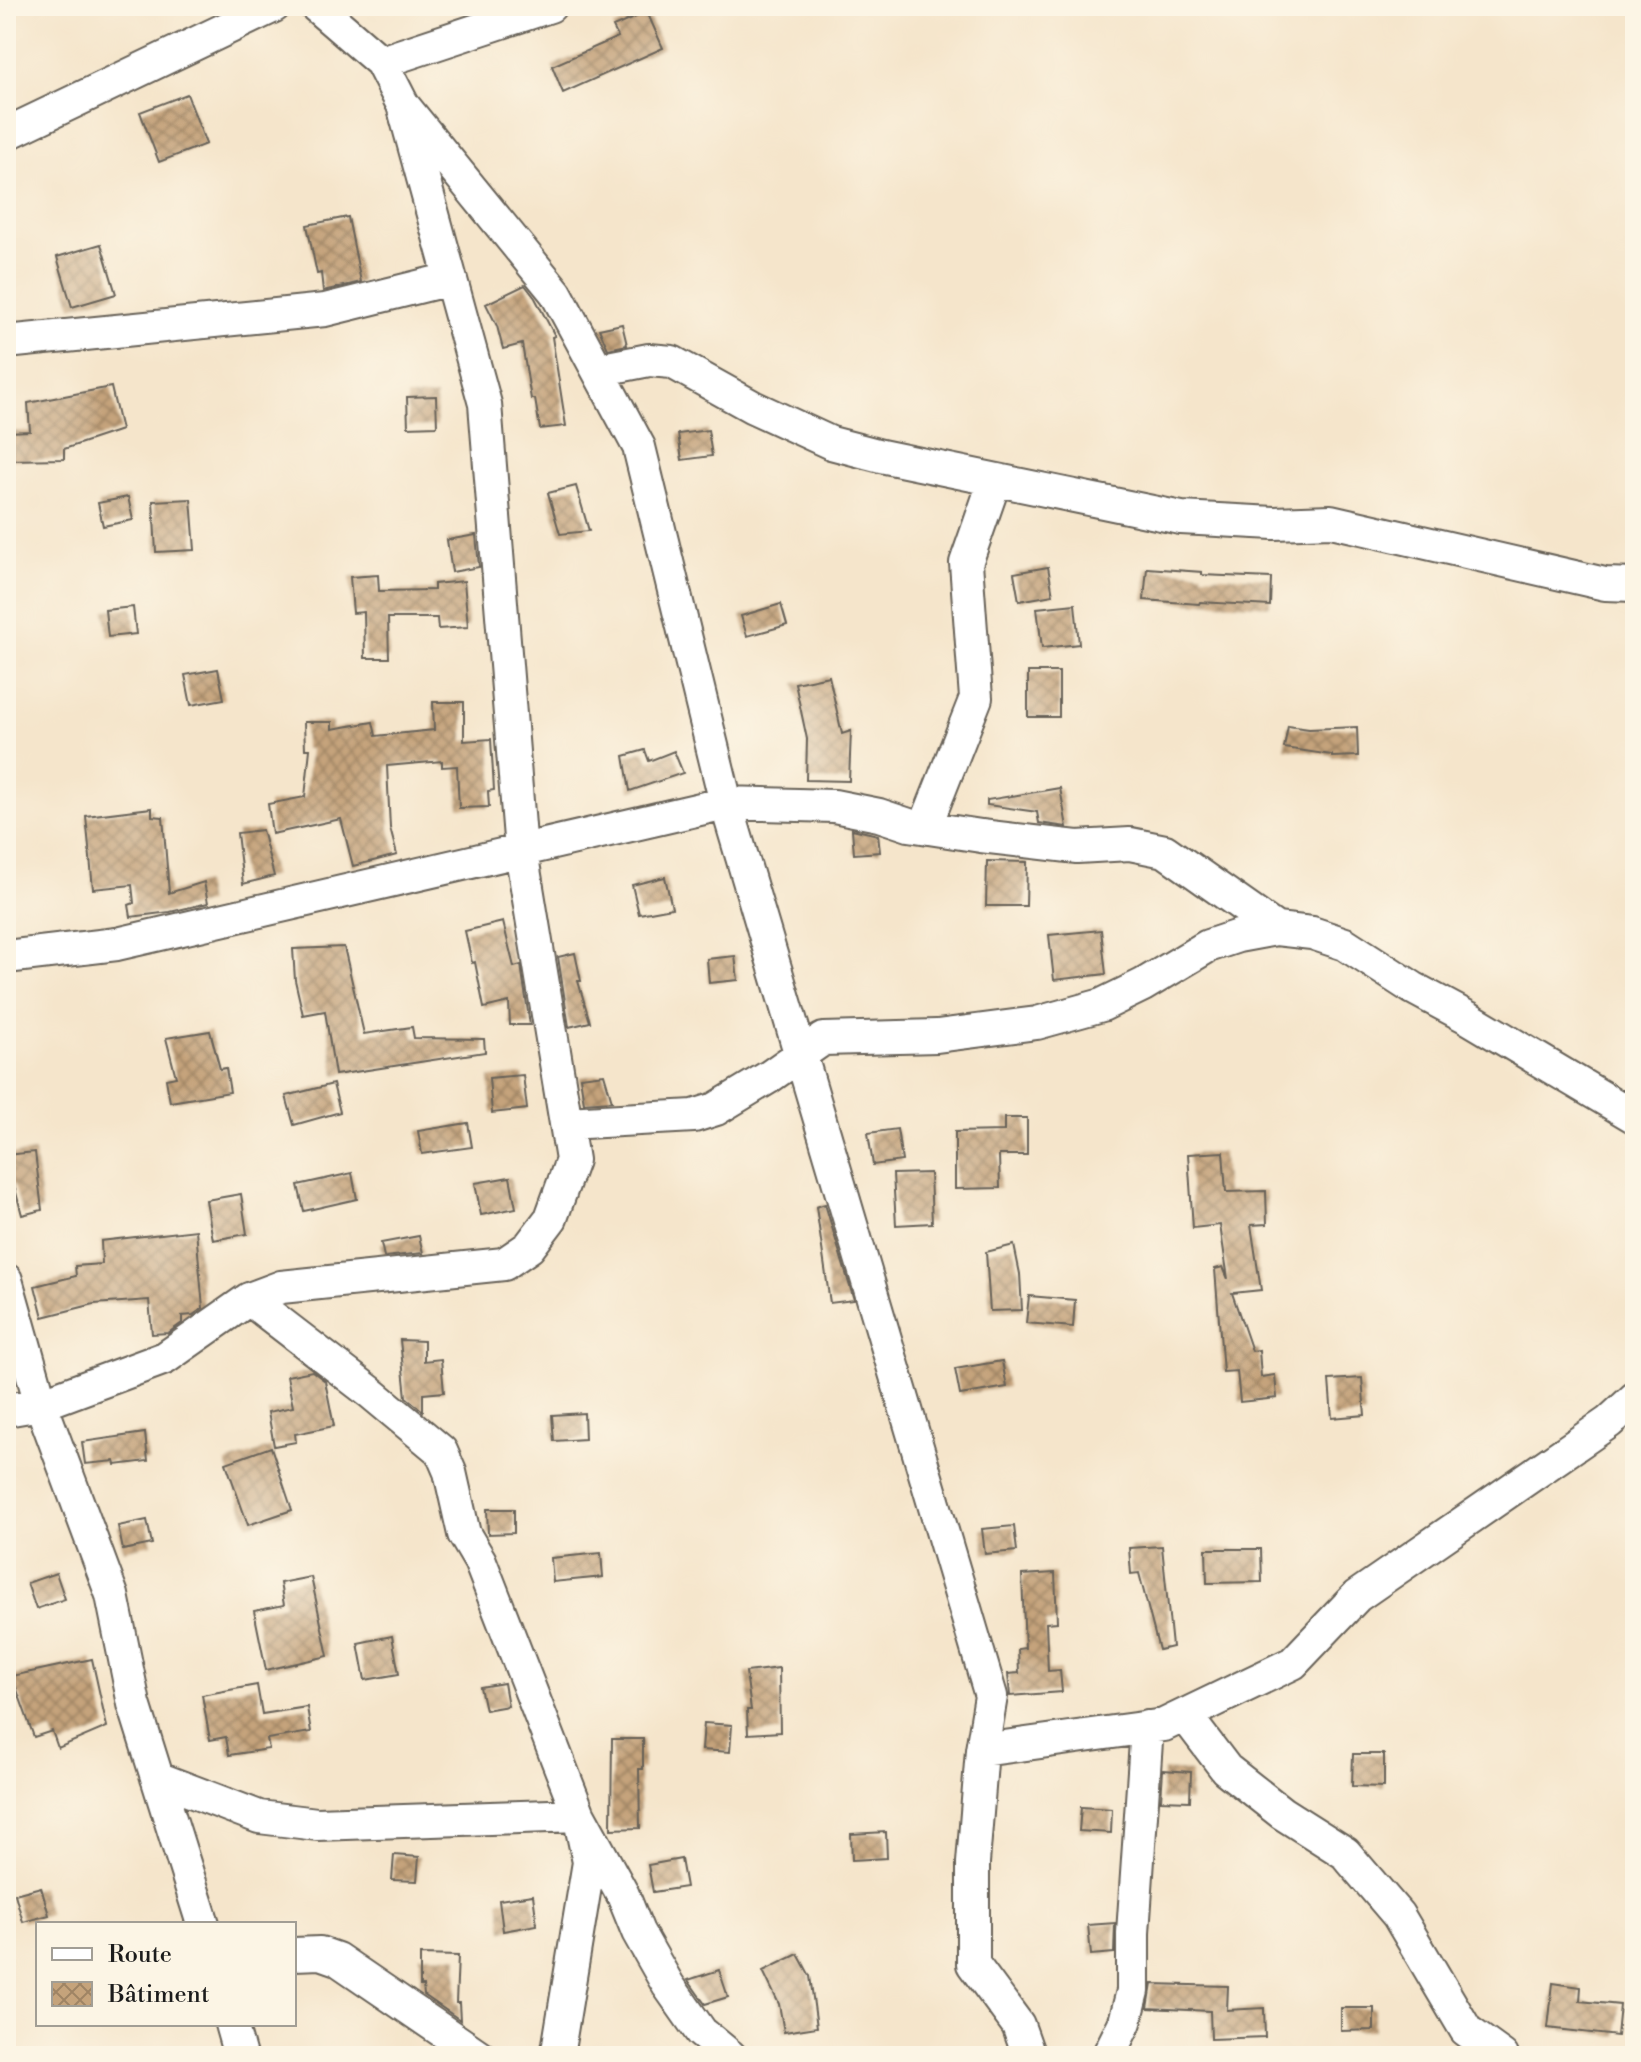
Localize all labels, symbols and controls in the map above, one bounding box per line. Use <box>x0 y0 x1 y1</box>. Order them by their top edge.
legend <box>36 1922 296 2026</box>
text: Route <box>108 1940 172 1970</box>
text: Bâtiment <box>107 1980 210 2010</box>

